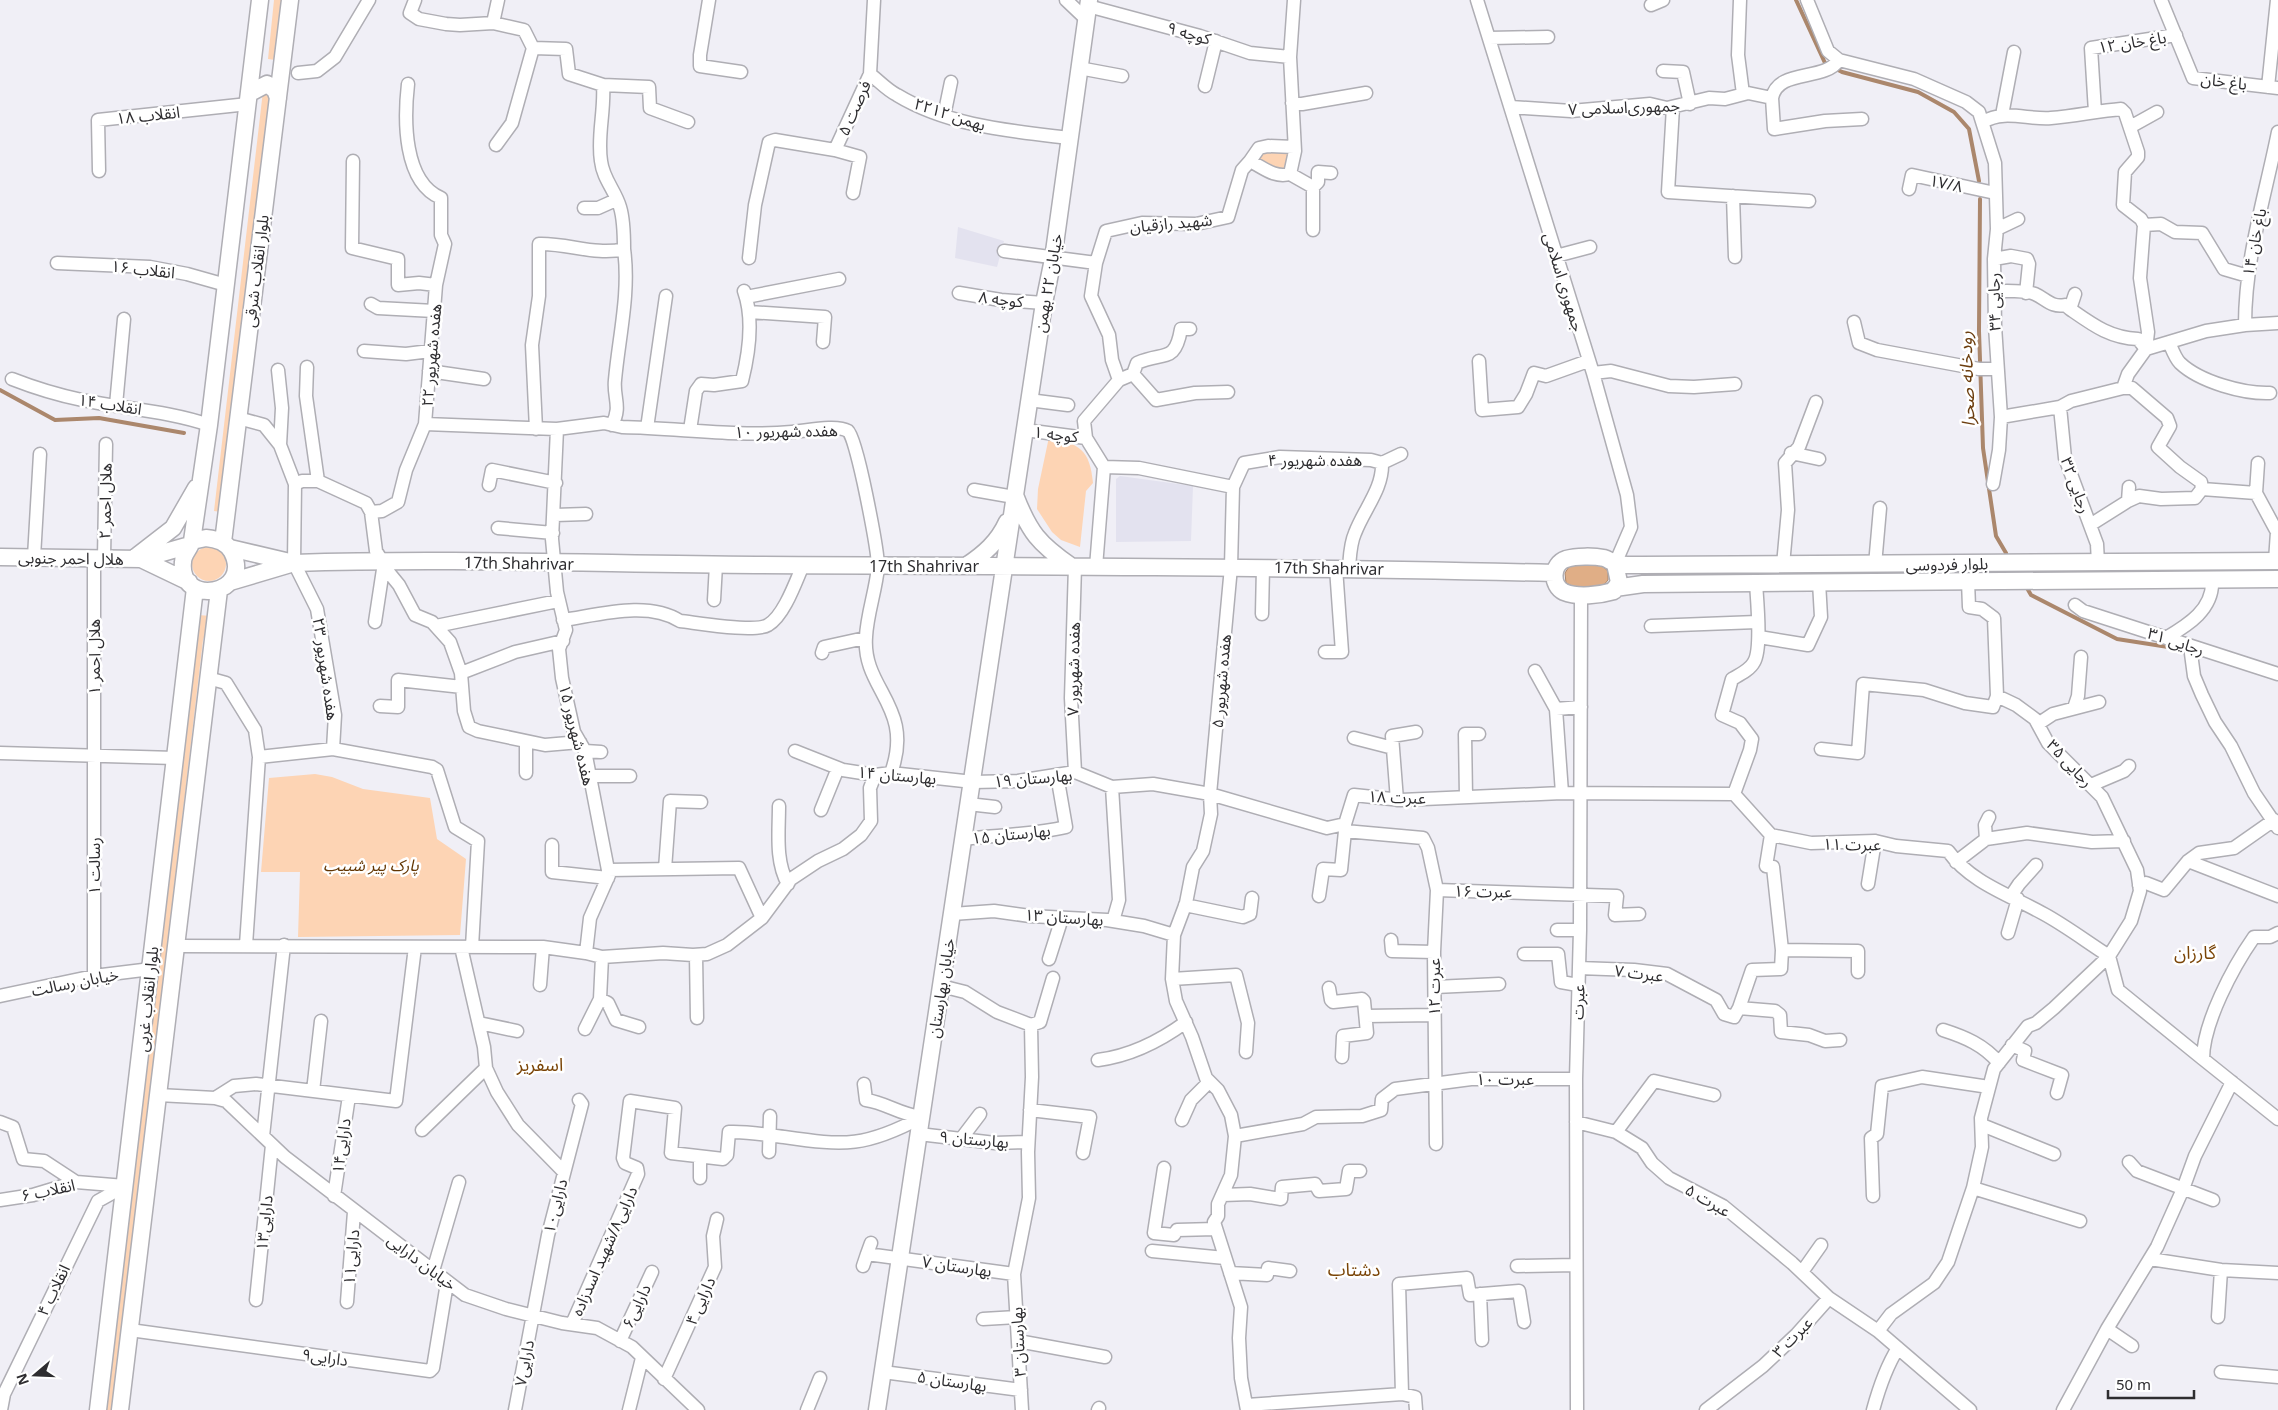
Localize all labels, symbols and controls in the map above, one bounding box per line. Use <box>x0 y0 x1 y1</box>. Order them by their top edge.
street label: کوچه ۹ <box>1163 11 1215 57</box>
street label: باغ خان ۱۲ <box>2096 21 2169 65</box>
street label: باغ خان <box>2199 62 2249 102</box>
street label: فرصت ۵ <box>828 75 882 142</box>
street label: ۲۲بهمن ۱۲ <box>909 87 990 143</box>
street label: جمهوری‌اسلامی ۷ <box>1568 89 1680 127</box>
street label: انقلاب ۱۸ <box>115 96 182 136</box>
street label: ۱۷/۸ <box>1926 164 1966 204</box>
street label: شهید رازقیان <box>1128 203 1214 245</box>
street label: باغ خان ۱۴ <box>2232 205 2278 279</box>
street label: بلوار انقلاب شرقی <box>233 213 281 330</box>
street label: جمهوری اسلامی <box>1532 228 1594 336</box>
street label: خیابان ۲۲ بهمن <box>1024 231 1074 335</box>
street label: انقلاب ۱۶ <box>109 250 176 290</box>
street label: رجایی ۳۴ <box>1977 273 2013 331</box>
street label: کوچه ۸ <box>977 280 1026 320</box>
street label: هفده شهریور ۲۲ <box>411 302 453 408</box>
water label: رودخانه صحرا <box>1946 330 1988 428</box>
street label: انقلاب ۱۴ <box>76 383 144 427</box>
street label: هفده شهریور ۱۰ <box>734 414 838 450</box>
street label: کوچه ۱ <box>1032 415 1081 455</box>
street label: هفده شهریور ۴ <box>1268 444 1362 478</box>
street label: رجایی ۳۲ <box>2049 452 2101 519</box>
street label: هلال احمر ۲ <box>88 463 124 539</box>
street label: هلال احمر جنوبی <box>18 541 124 577</box>
street label: 17th Shahrivar <box>464 546 575 582</box>
street label: بلوار فردوسی <box>1905 547 1989 583</box>
street label: 17th Shahrivar <box>869 550 979 584</box>
street label: 17th Shahrivar <box>1274 551 1385 587</box>
street label: هفده شهریور ۲۳ <box>301 616 349 723</box>
street label: رجایی ۳۱ <box>2143 617 2209 667</box>
street label: هلال احمر ۱ <box>78 619 112 695</box>
street label: هفده شهریور ۷ <box>1056 622 1092 716</box>
street label: هفده شهریور ۵ <box>1201 633 1243 730</box>
street label: هفده شهریور ۱۵ <box>547 681 605 790</box>
street label: رجایی ۳۵ <box>2037 731 2102 797</box>
street label: بهارستان ۱۴ <box>856 756 938 796</box>
street label: بهارستان ۱۹ <box>992 759 1074 799</box>
street label: عبرت ۱۸ <box>1367 780 1427 816</box>
street label: بهارستان ۱۵ <box>970 814 1052 856</box>
street label: عبرت ۱۱ <box>1823 827 1881 863</box>
street label: رسالت ۱ <box>78 837 112 895</box>
park label: پارک پیر شبیب <box>323 849 419 883</box>
street label: عبرت ۱۶ <box>1454 874 1512 910</box>
street label: بهارستان ۱۳ <box>1023 898 1105 938</box>
district label: گارزان <box>2174 934 2217 972</box>
street label: خیابان بهارستان <box>917 936 967 1041</box>
street label: بلوار انقلاب غربی <box>126 945 170 1054</box>
street label: عبرت ۷ <box>1612 954 1665 994</box>
street label: خیابان رسالت <box>29 958 122 1008</box>
street label: عبرت ۱۲ <box>1418 958 1452 1016</box>
street label: عبرت <box>1561 984 1597 1021</box>
district label: اسفریز <box>516 1046 563 1084</box>
street label: عبرت ۱۰ <box>1476 1063 1534 1097</box>
street label: دارایی۱۴ <box>321 1116 363 1176</box>
street label: بهارستان ۹ <box>938 1120 1010 1160</box>
street label: انقلاب ۶ <box>18 1169 79 1213</box>
street label: عبرت ۵ <box>1678 1174 1737 1228</box>
street label: دارایی۱۰ <box>533 1175 579 1237</box>
street label: دارایی۸/شهید اسدزاده <box>561 1181 649 1322</box>
street label: دارایی۱۳ <box>245 1194 285 1253</box>
street label: خیابان دارایی <box>379 1225 464 1301</box>
street label: دارایی۱۱ <box>333 1228 371 1286</box>
street label: بهارستان ۷ <box>920 1245 994 1289</box>
district label: دشتاب <box>1328 1251 1380 1289</box>
street label: انقلاب ۴ <box>27 1258 81 1323</box>
street label: دارایی ۴ <box>675 1271 727 1331</box>
street label: دارایی۶ <box>612 1278 662 1335</box>
street label: بهارستان ۳ <box>1000 1306 1038 1378</box>
street label: عبرت ۳ <box>1763 1308 1822 1367</box>
street label: دارایی۷ <box>504 1337 546 1389</box>
street label: دارایی۹ <box>300 1338 350 1378</box>
north arrow <box>10 1350 60 1400</box>
street label: بهارستان ۵ <box>915 1360 989 1404</box>
scale bar <box>2108 1368 2194 1400</box>
text: N <box>8 1369 39 1389</box>
text: 50 m <box>2116 1369 2151 1401</box>

